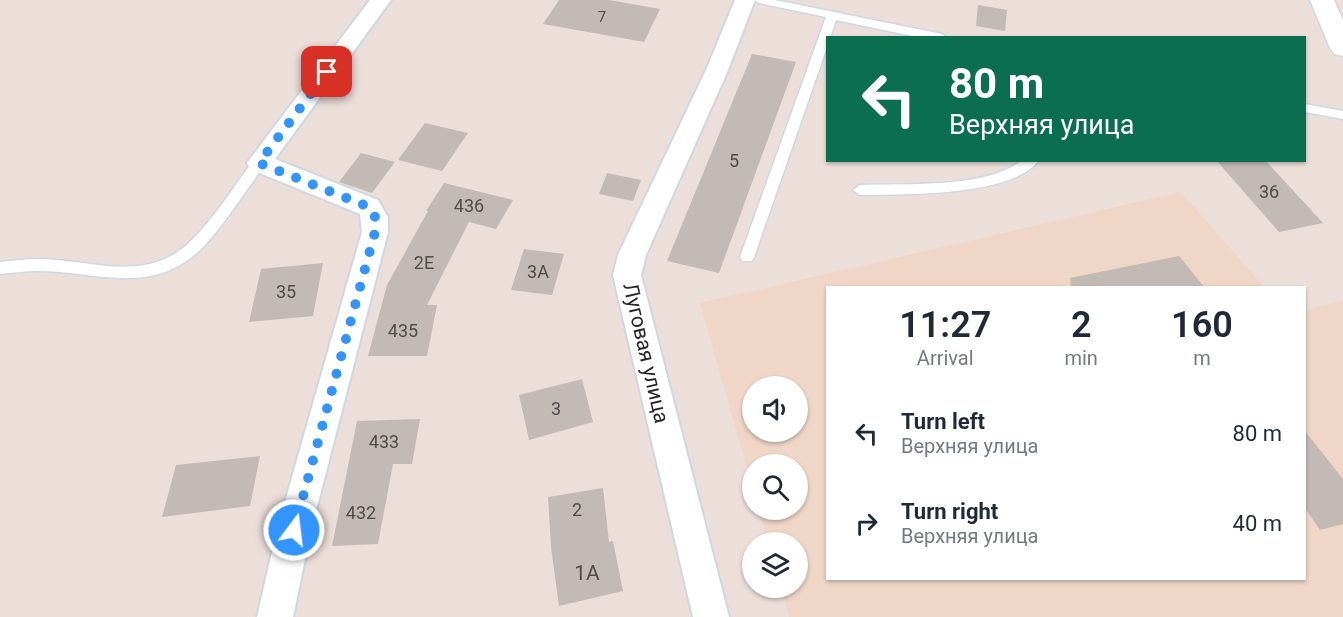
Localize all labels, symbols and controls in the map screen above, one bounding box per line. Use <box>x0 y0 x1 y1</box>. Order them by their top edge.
house number: 7 <box>598 8 606 26</box>
pin <box>301 46 352 97</box>
icon: arrive <box>310 55 343 88</box>
text: 80 m <box>949 59 1044 108</box>
icon: left <box>850 60 928 138</box>
text: Верхняя улица <box>949 109 1135 141</box>
house number: 5 <box>729 150 739 171</box>
house number: 36 <box>1259 181 1279 202</box>
house number: 436 <box>454 195 484 216</box>
house number: 2Е <box>414 252 434 273</box>
house number: 3А <box>527 261 549 282</box>
house number: 35 <box>276 281 296 302</box>
street label: Луговая улица <box>618 281 674 425</box>
text: 11:27 <box>899 304 991 346</box>
text: 2 <box>1071 304 1091 346</box>
text: 160 <box>1171 304 1233 346</box>
house number: 435 <box>388 320 418 341</box>
text: Arrival <box>917 346 974 370</box>
text: min <box>1064 346 1098 370</box>
text: m <box>1193 346 1211 370</box>
map controls <box>742 376 808 598</box>
button: sound <box>742 376 808 442</box>
house number: 3 <box>551 398 561 419</box>
text: Turn left <box>901 409 985 434</box>
icon: left <box>850 417 883 450</box>
text: 80 m <box>1233 421 1282 446</box>
house number: 433 <box>369 431 399 452</box>
text: Верхняя улица <box>901 434 1038 458</box>
button: search <box>742 454 808 520</box>
position arrow <box>262 498 326 562</box>
house number: 2 <box>572 499 582 520</box>
text: Turn right <box>901 499 998 524</box>
house number: 432 <box>346 502 376 523</box>
icon: right <box>850 507 883 540</box>
text: 40 m <box>1233 511 1282 536</box>
text: Верхняя улица <box>901 524 1038 548</box>
button: layers <box>742 532 808 598</box>
house number: 1А <box>574 561 600 585</box>

